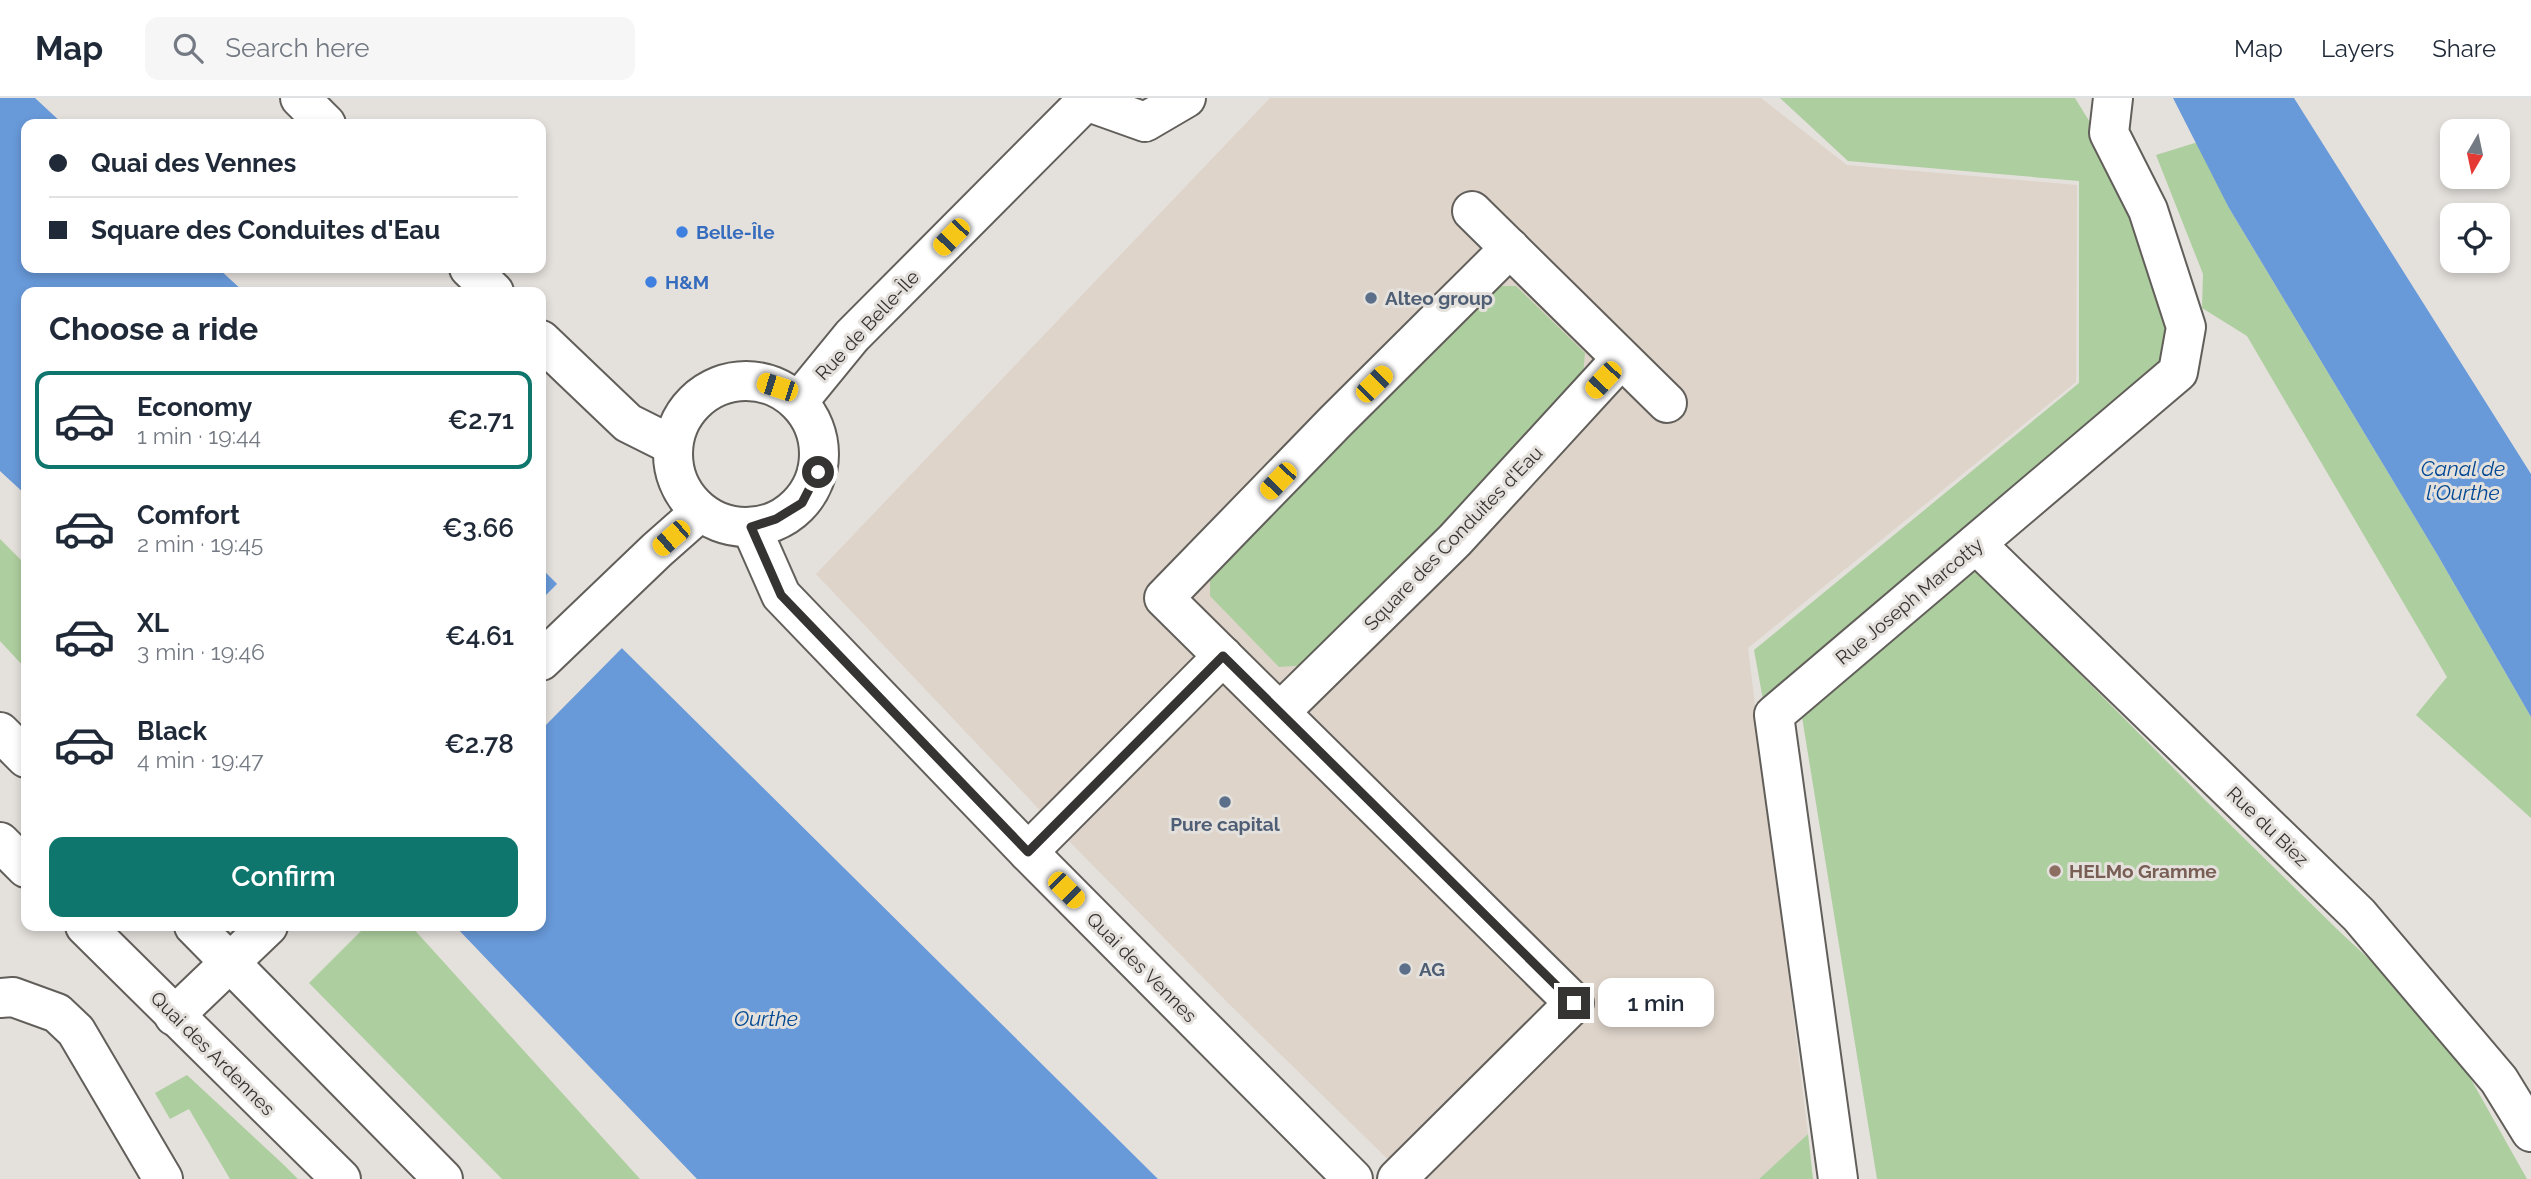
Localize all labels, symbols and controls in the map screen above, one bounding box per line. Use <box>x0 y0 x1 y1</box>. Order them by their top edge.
search box <box>145 17 635 80</box>
text: Map <box>35 29 103 68</box>
icon: search <box>169 29 207 67</box>
text: Search here <box>225 33 370 63</box>
text: Map <box>2234 34 2283 63</box>
text: Layers <box>2321 34 2394 63</box>
text: Share <box>2432 34 2496 63</box>
north arrow <box>2440 119 2510 189</box>
map controls <box>2440 119 2510 273</box>
text: Quai des Vennes <box>91 148 296 178</box>
button: locate <box>2440 203 2510 273</box>
text: Square des Conduites d'Eau <box>91 215 440 245</box>
car <box>929 215 974 259</box>
place label: Belle-Île <box>696 221 775 243</box>
marker: Belle-Île <box>674 224 690 240</box>
street label: Rue de Belle-Île <box>811 266 923 384</box>
place label: H&M <box>665 271 709 293</box>
marker: H&M <box>643 274 659 290</box>
place label: Alteo group <box>1385 287 1493 309</box>
marker: Alteo group <box>1363 290 1379 306</box>
text: Choose a ride <box>49 310 258 347</box>
car <box>1581 357 1626 403</box>
car <box>1352 362 1397 406</box>
car <box>754 371 801 403</box>
icon: car <box>53 389 116 452</box>
text: Economy <box>137 392 252 422</box>
text: €2.71 <box>448 405 514 435</box>
text: 1 min · 19:44 <box>137 422 261 449</box>
street label: Square des Conduites d'Eau <box>1359 442 1547 634</box>
route start <box>802 456 834 488</box>
water label: Canal de l'Ourthe <box>2421 456 2505 505</box>
car <box>1256 459 1301 503</box>
icon: car <box>53 497 116 560</box>
text: Comfort <box>137 500 240 530</box>
text: €3.66 <box>442 513 514 543</box>
car <box>649 516 694 560</box>
text: 2 min · 19:45 <box>137 530 263 557</box>
street label: Rue Joseph Marcotty <box>1831 533 1987 669</box>
icon: car <box>53 605 116 668</box>
text: XL <box>137 608 169 638</box>
text: €4.61 <box>445 621 514 651</box>
text: 3 min · 19:46 <box>137 638 265 665</box>
icon: car <box>53 713 116 776</box>
text: Black <box>137 716 207 746</box>
text: €2.78 <box>444 729 514 759</box>
text: 4 min · 19:47 <box>137 746 263 773</box>
street label: Rue du Biez <box>2223 782 2313 870</box>
marker: Pure capital <box>1217 794 1233 810</box>
place label: Pure capital <box>1170 813 1281 835</box>
button: Confirm <box>49 837 518 917</box>
place label: HELMo Gramme <box>2069 860 2217 882</box>
marker: HELMo Gramme <box>2047 863 2063 879</box>
car <box>1044 868 1089 912</box>
street label: Quai des Vennes <box>1082 907 1202 1027</box>
place label: AG <box>1419 958 1445 980</box>
marker: AG <box>1397 961 1413 977</box>
callout: 1 min <box>1598 978 1714 1028</box>
street label: Quai des Ardennes <box>147 987 279 1119</box>
route end <box>1558 987 1590 1019</box>
text: 1 min <box>1627 989 1685 1016</box>
water label: Ourthe <box>734 1006 798 1031</box>

